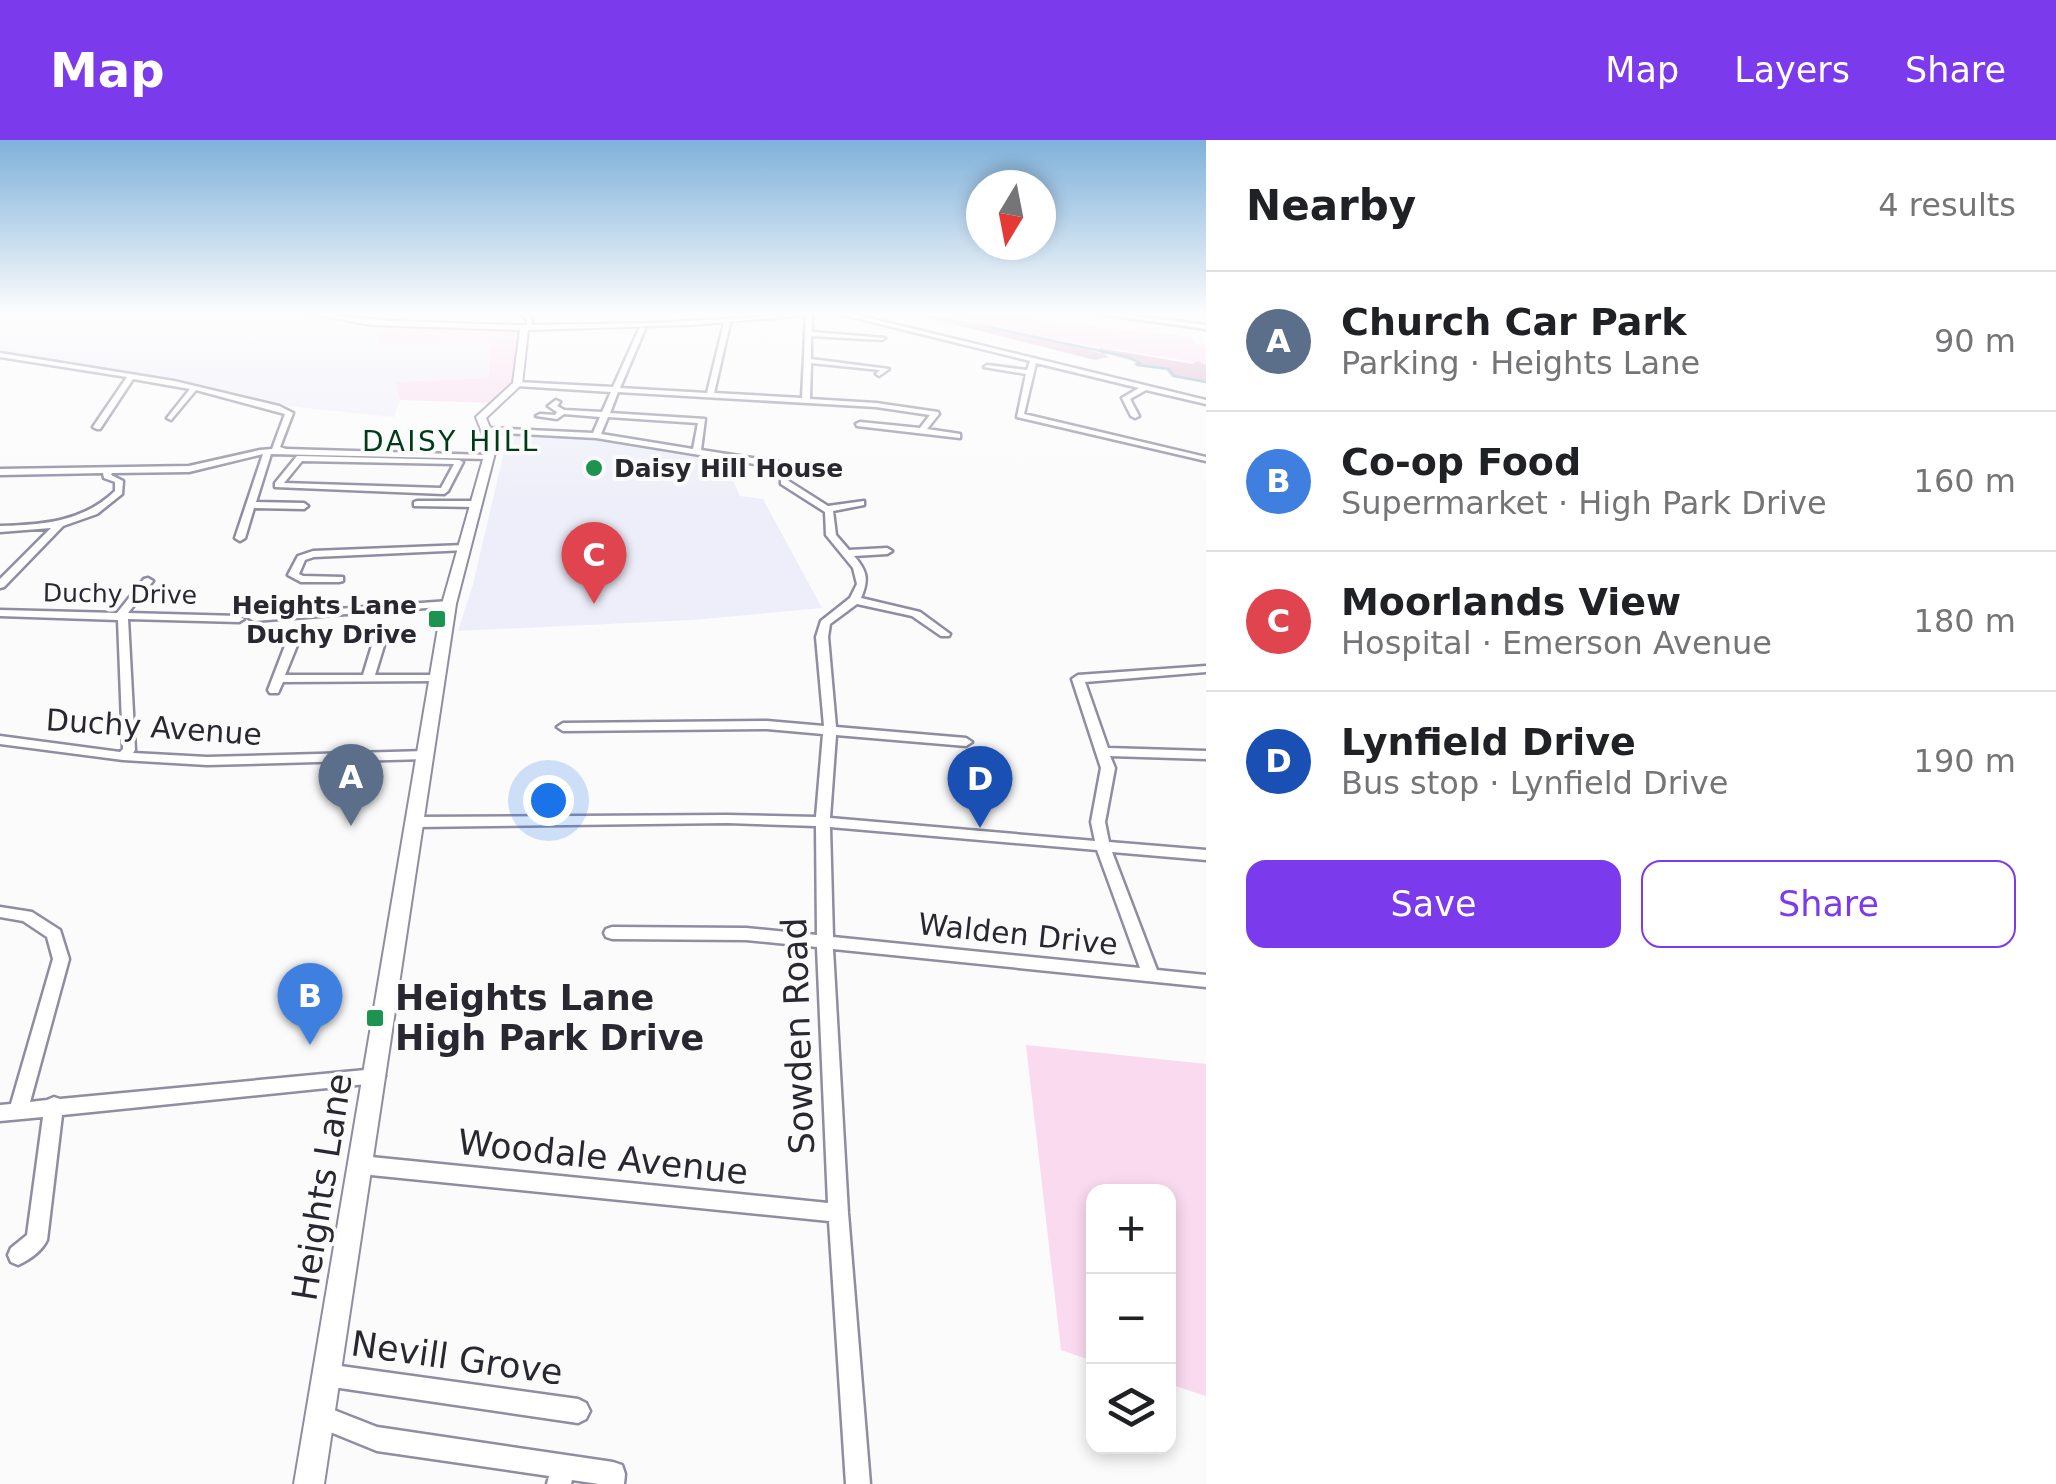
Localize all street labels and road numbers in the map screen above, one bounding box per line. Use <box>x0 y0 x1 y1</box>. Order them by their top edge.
street label: Duchy Drive <box>43 578 197 610</box>
street label: Duchy Avenue <box>45 702 263 752</box>
street label: Walden Drive <box>916 906 1120 962</box>
street label: Sowden Road <box>774 917 822 1155</box>
street label: Heights Lane <box>284 1070 360 1304</box>
street label: Woodale Avenue <box>456 1122 750 1192</box>
street label: Nevill Grove <box>349 1323 565 1393</box>

